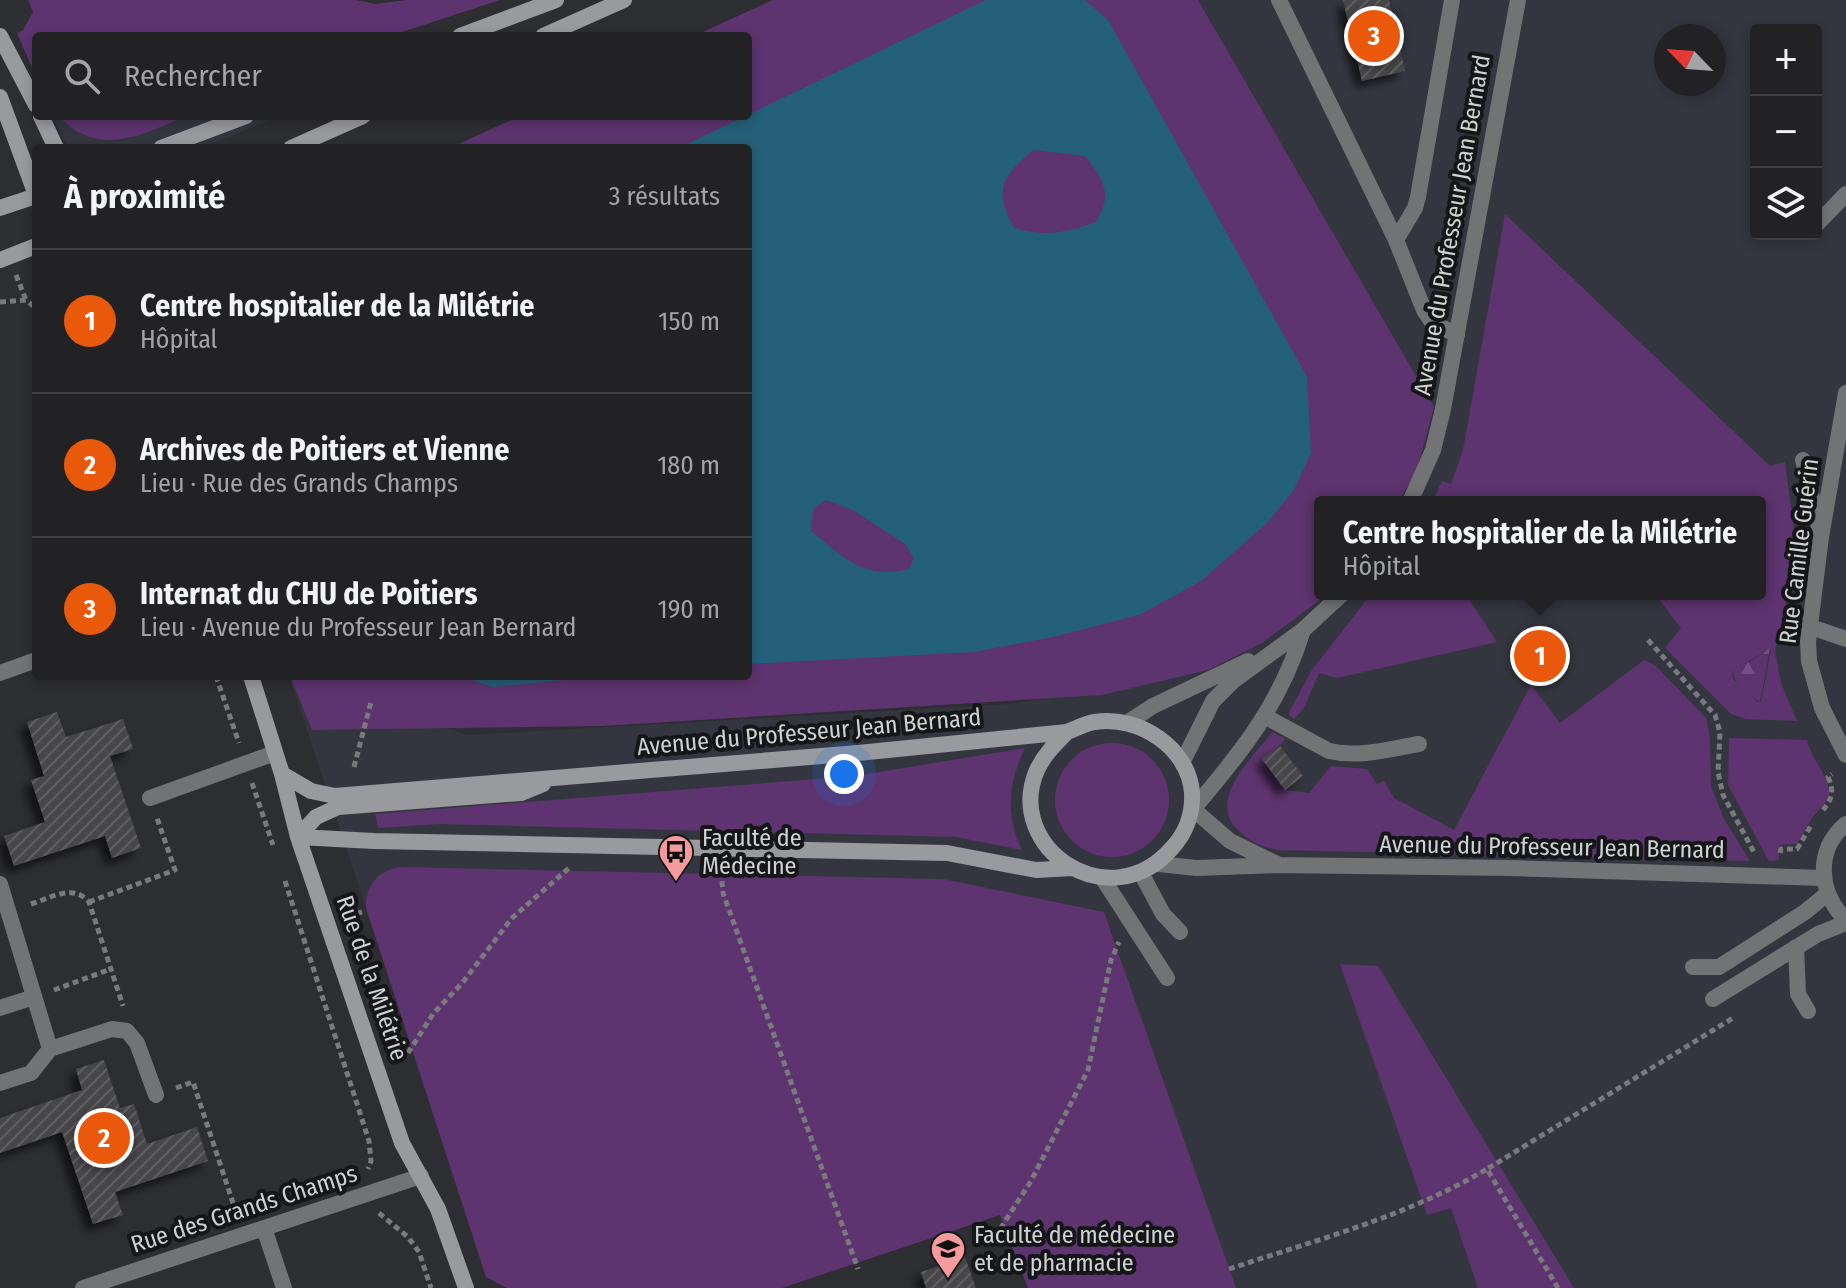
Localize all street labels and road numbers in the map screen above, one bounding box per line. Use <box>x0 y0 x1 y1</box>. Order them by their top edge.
street label: Avenue du Professeur Jean Bernard <box>1408 52 1496 398</box>
street label: Rue Camille Guérin <box>1774 457 1824 645</box>
street label: Avenue du Professeur Jean Bernard <box>636 703 982 761</box>
street label: Avenue du Professeur Jean Bernard <box>1379 830 1725 864</box>
street label: Rue de la Milétrie <box>331 892 413 1064</box>
street label: Rue des Grands Champs <box>127 1159 361 1259</box>

